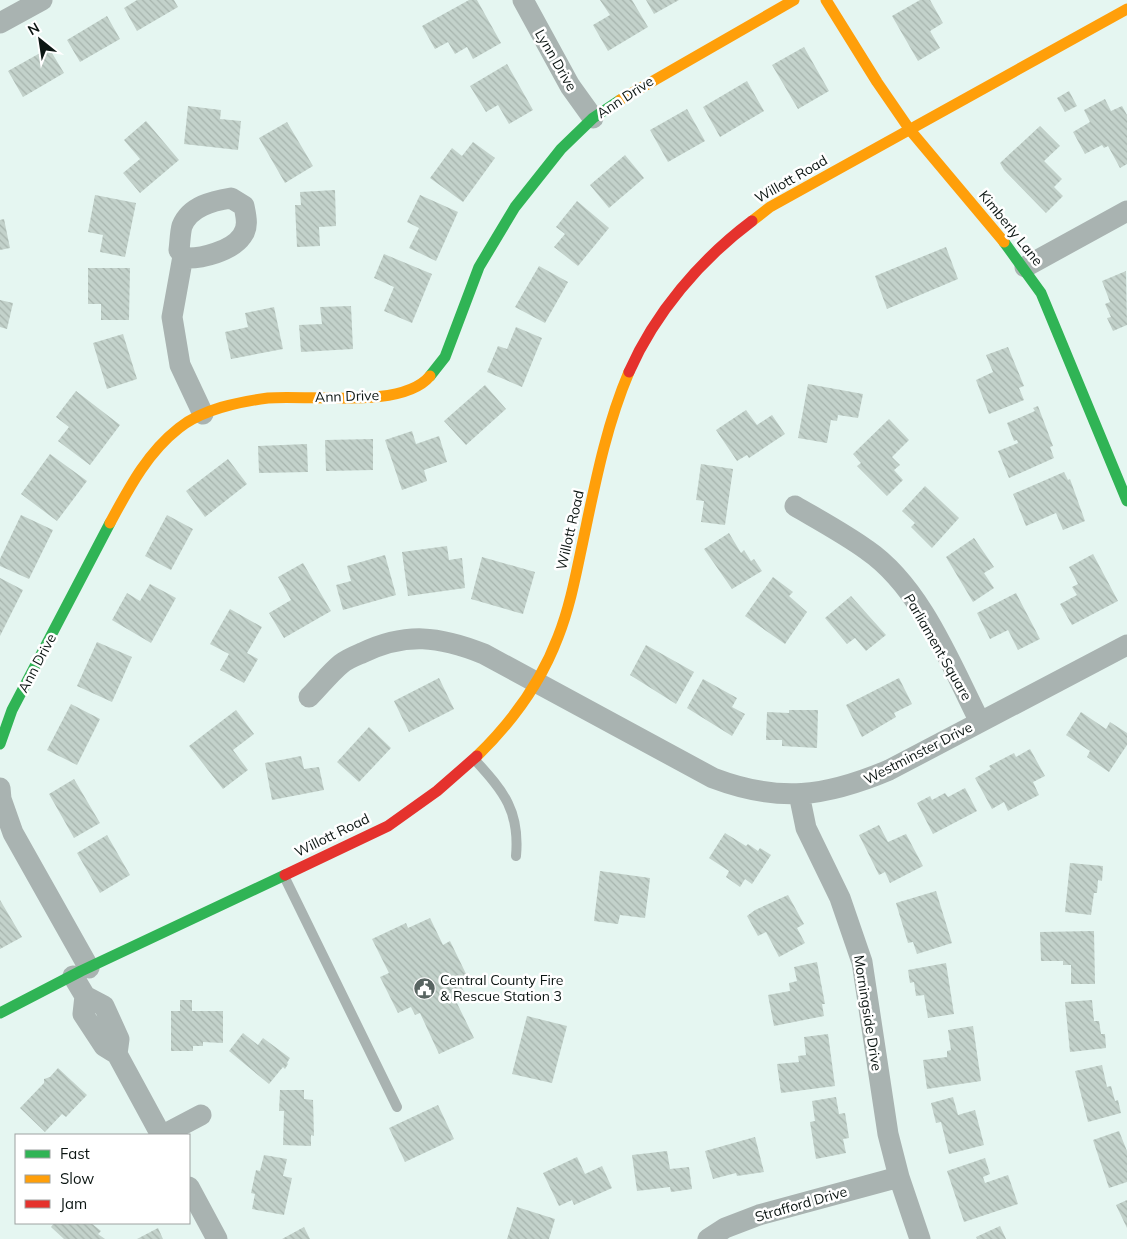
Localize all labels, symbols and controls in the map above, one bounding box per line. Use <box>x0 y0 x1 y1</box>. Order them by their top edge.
north arrow <box>15 15 65 65</box>
text: N <box>24 18 43 39</box>
street label: Lynn Drive <box>531 26 581 94</box>
street label: Ann Drive <box>593 72 657 122</box>
street label: Willott Road <box>751 151 831 207</box>
street label: Kimberly Lane <box>975 187 1047 269</box>
street label: Ann Drive <box>315 386 379 406</box>
street label: Willott Road <box>552 488 588 572</box>
street label: Parliament Square <box>900 590 976 704</box>
street label: Ann Drive <box>14 630 60 696</box>
street label: Westminster Drive <box>861 718 975 788</box>
street label: Willott Road <box>292 809 372 861</box>
street label: Morningside Drive <box>850 954 886 1072</box>
place label: Central County Fire & Rescue Station 3 <box>440 971 563 1005</box>
public building icon: Central County Fire & Rescue Station 3 <box>412 976 436 1000</box>
legend <box>15 1134 190 1224</box>
text: Fast <box>60 1144 90 1163</box>
text: Slow <box>60 1169 94 1188</box>
street label: Strafford Drive <box>753 1182 849 1226</box>
text: Jam <box>60 1194 87 1213</box>

